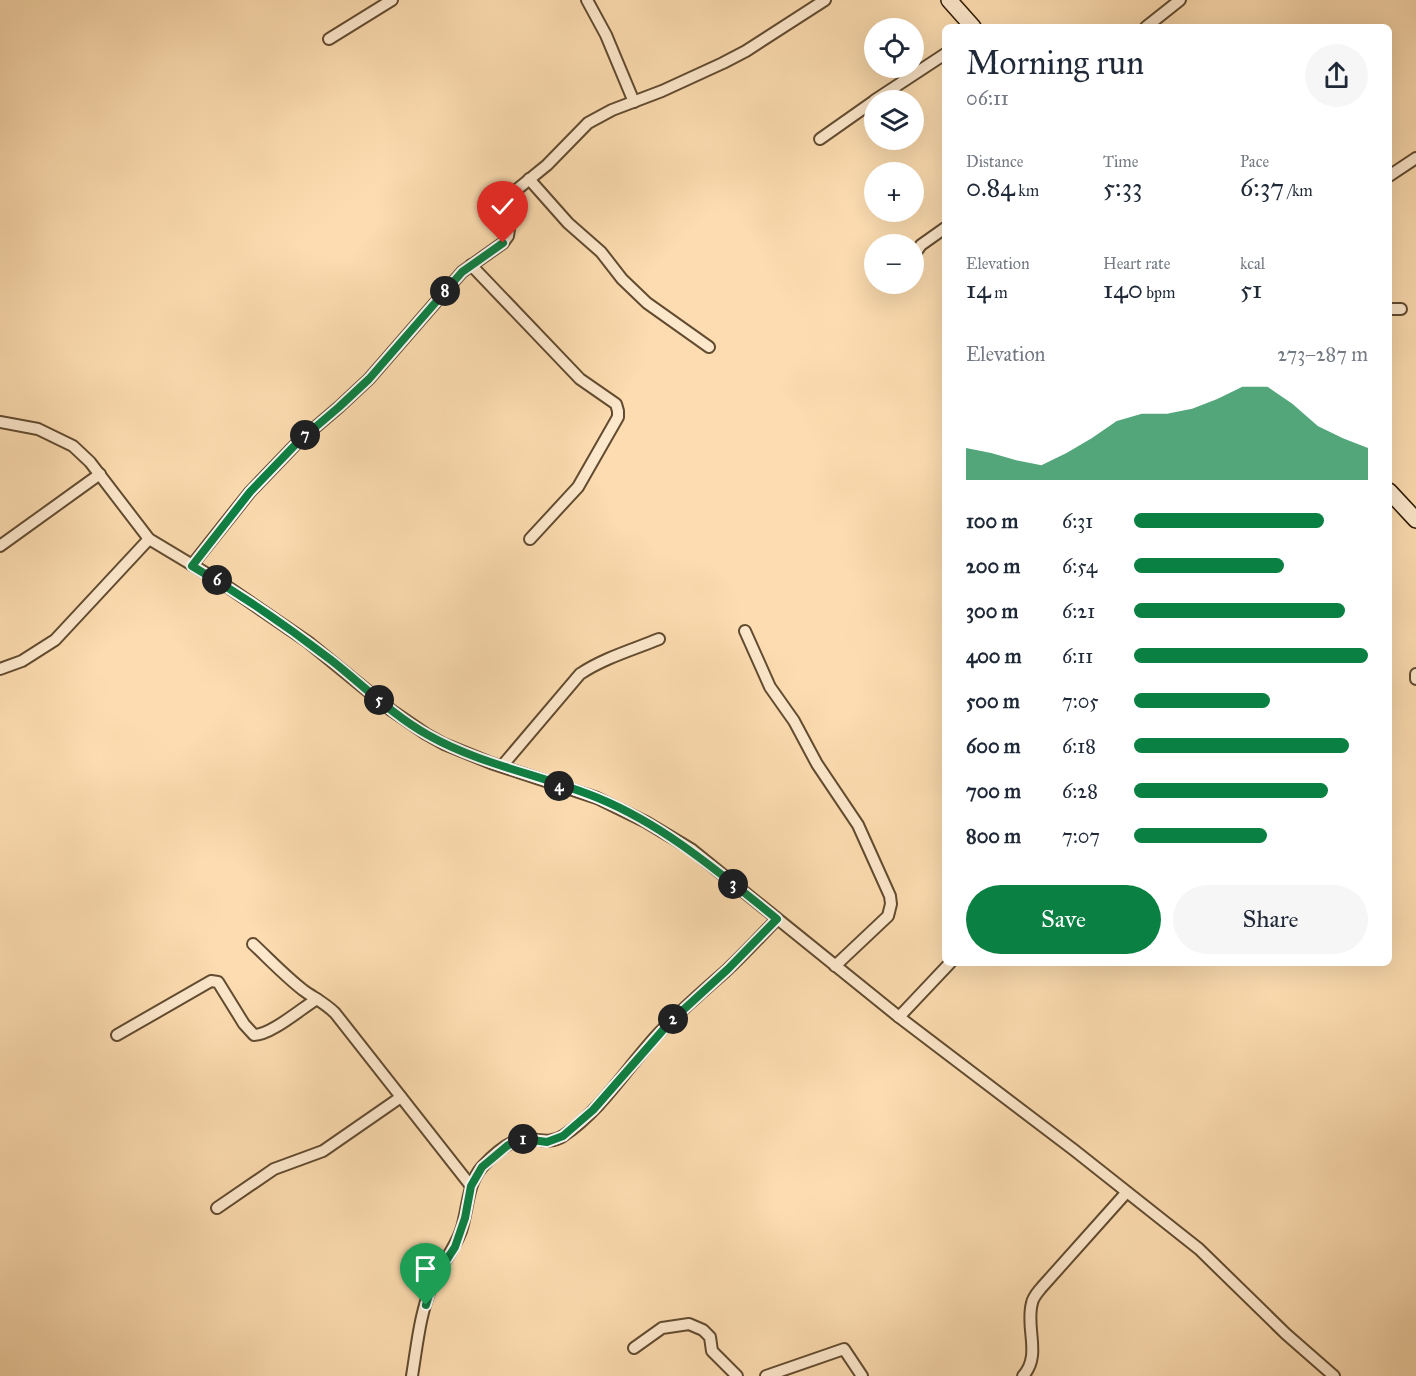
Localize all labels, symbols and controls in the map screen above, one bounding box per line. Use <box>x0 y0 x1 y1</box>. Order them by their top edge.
map controls <box>864 18 924 294</box>
button: locate <box>864 18 924 78</box>
text: Morning run <box>966 43 1144 83</box>
button: share <box>1305 44 1368 107</box>
text: 06:11 <box>966 86 1009 110</box>
button: layers <box>864 90 924 150</box>
text: Distance <box>966 152 1023 171</box>
text: Time <box>1103 152 1138 171</box>
text: Pace <box>1240 152 1269 171</box>
button: + <box>864 162 924 222</box>
text: 0.84 <box>966 171 1015 203</box>
text: 5:33 <box>1103 171 1142 203</box>
text: 6:37 <box>1240 171 1284 203</box>
pin <box>477 181 528 243</box>
text: km <box>1015 181 1039 200</box>
text: /km <box>1284 181 1313 200</box>
icon: check <box>486 190 519 223</box>
button: − <box>864 234 924 294</box>
text: Elevation <box>966 254 1030 273</box>
text: Heart rate <box>1103 254 1170 273</box>
text: kcal <box>1240 254 1265 273</box>
text: 14 <box>966 273 991 305</box>
text: 140 <box>1103 273 1143 305</box>
text: 51 <box>1240 273 1262 305</box>
pin: 8 <box>430 276 460 306</box>
text: 8 <box>441 281 449 300</box>
text: m <box>991 283 1008 302</box>
text: bpm <box>1143 283 1176 302</box>
text: Elevation <box>966 342 1045 366</box>
text: 273–287 m <box>1277 342 1368 366</box>
pin: 7 <box>290 420 320 450</box>
text: 7 <box>301 425 309 444</box>
text: 100 m <box>966 509 1018 533</box>
text: 6:31 <box>1062 509 1093 533</box>
text: 200 m <box>966 554 1020 578</box>
text: 6:54 <box>1062 554 1097 578</box>
pin: 6 <box>202 565 232 595</box>
text: 6 <box>213 570 221 589</box>
text: 300 m <box>966 599 1018 623</box>
text: 6:21 <box>1062 599 1095 623</box>
text: 400 m <box>966 644 1022 668</box>
text: 6:11 <box>1062 644 1093 668</box>
pin: 5 <box>364 685 394 715</box>
text: 500 m <box>966 689 1020 713</box>
text: 7:05 <box>1062 689 1099 713</box>
text: 5 <box>375 690 383 709</box>
text: 600 m <box>966 734 1021 758</box>
text: 6:18 <box>1062 734 1096 758</box>
pin: 4 <box>544 771 574 801</box>
text: 4 <box>555 776 563 795</box>
text: 700 m <box>966 779 1021 803</box>
text: 6:28 <box>1062 779 1098 803</box>
text: 800 m <box>966 824 1021 848</box>
text: 7:07 <box>1062 824 1100 848</box>
pin: 3 <box>718 869 748 899</box>
text: 3 <box>730 874 736 893</box>
button: Save <box>966 885 1161 954</box>
button: Share <box>1173 885 1368 954</box>
pin: 2 <box>658 1004 688 1034</box>
text: 2 <box>669 1009 677 1028</box>
pin: 1 <box>508 1124 538 1154</box>
text: 1 <box>520 1129 526 1148</box>
pin <box>400 1243 451 1305</box>
icon: arrive <box>409 1252 442 1285</box>

